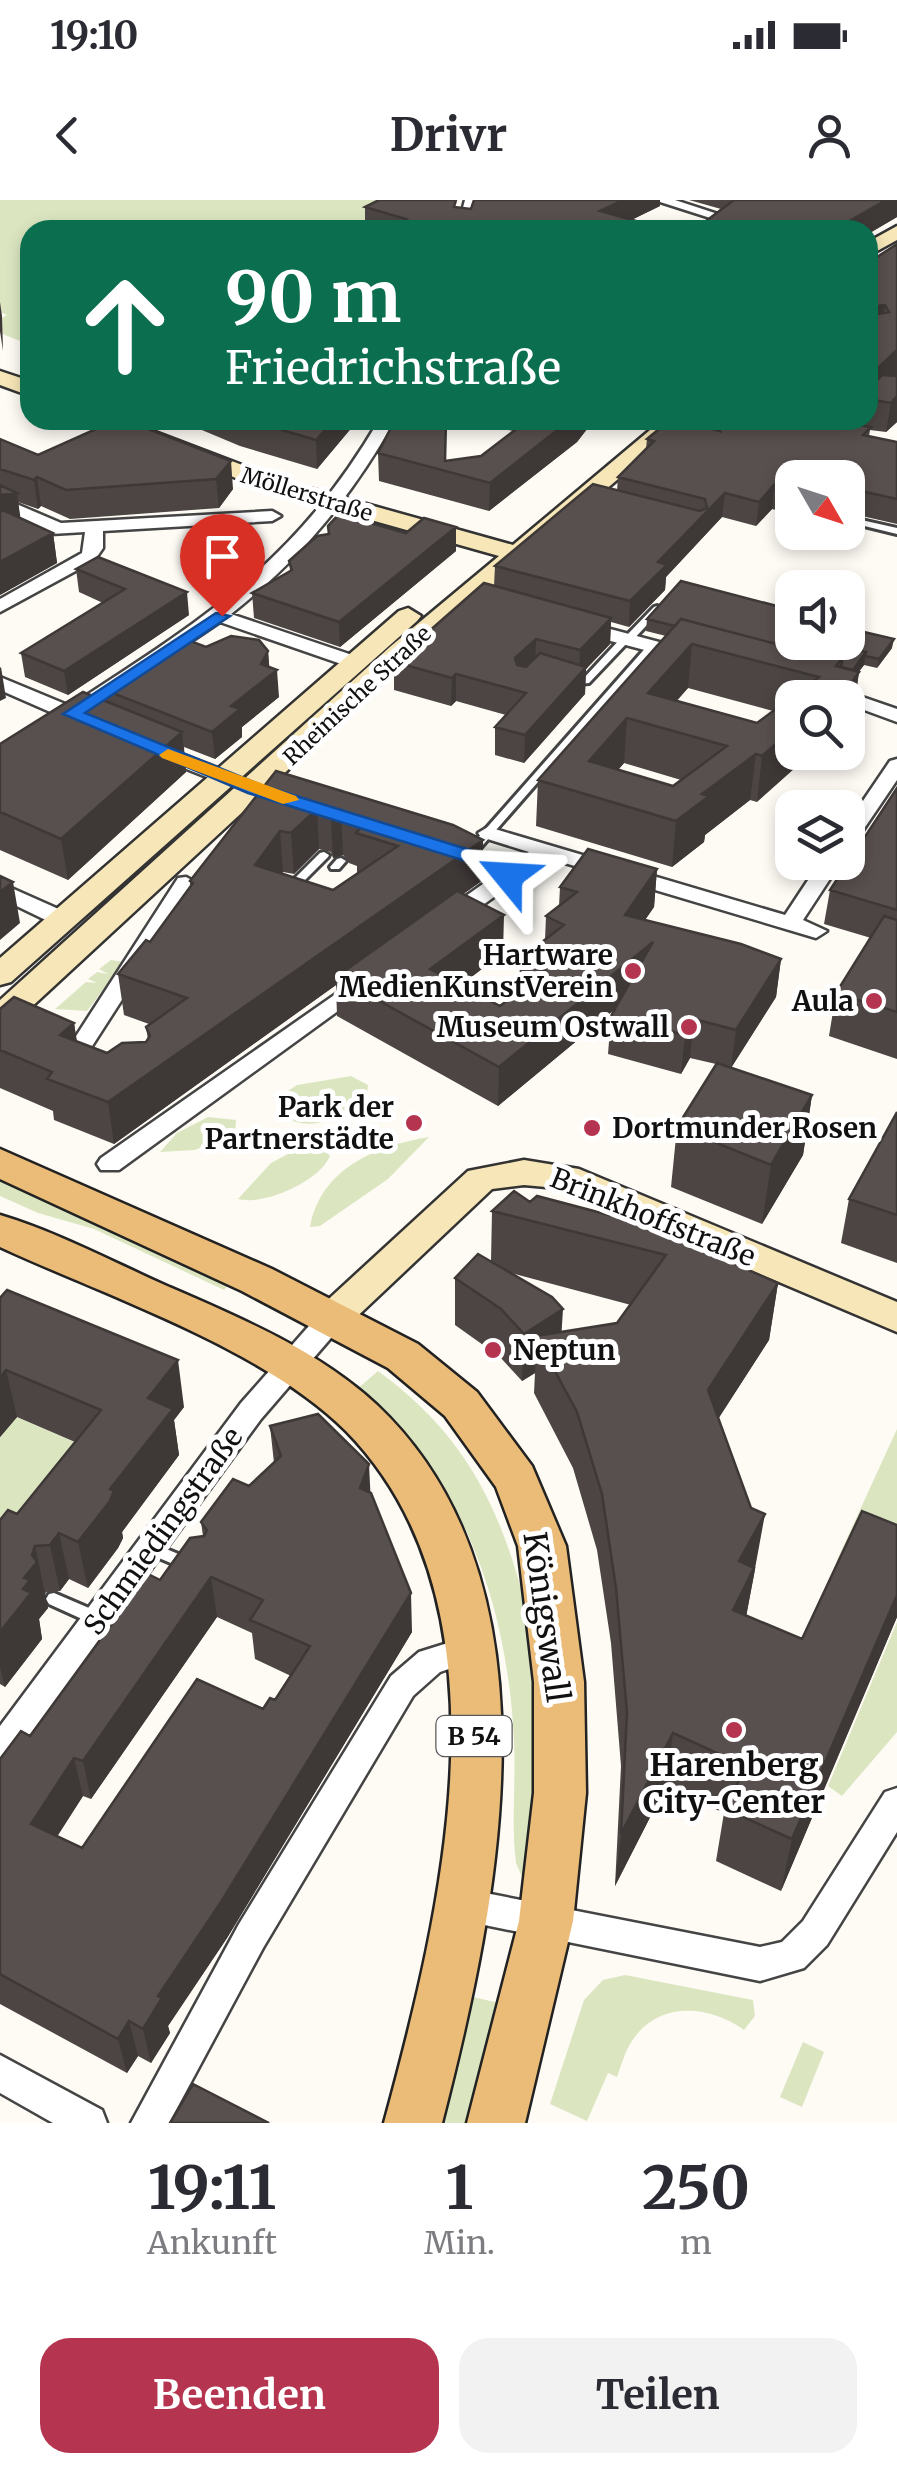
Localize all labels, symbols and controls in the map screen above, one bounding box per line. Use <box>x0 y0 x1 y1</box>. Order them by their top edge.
text: 19:10 <box>50 12 138 59</box>
text: Drivr <box>390 107 507 163</box>
icon: back <box>40 108 95 163</box>
icon: person <box>802 108 857 163</box>
text: 90 m <box>225 253 402 341</box>
icon: ahead <box>60 260 190 390</box>
text: Friedrichstraße <box>225 340 561 396</box>
north arrow <box>775 460 865 550</box>
map controls <box>775 460 865 880</box>
street label: Möllerstraße <box>238 461 376 527</box>
pin <box>180 514 265 617</box>
icon: arrive <box>195 529 250 584</box>
button: sound <box>775 570 865 660</box>
street label: Rheinische Straße <box>277 619 437 771</box>
button: search <box>775 680 865 770</box>
button: layers <box>775 790 865 880</box>
position arrow <box>456 824 560 928</box>
place label: Hartware MedienKunstVerein <box>338 937 613 1005</box>
marker: Hartware MedienKunstVerein <box>622 960 644 982</box>
place label: Aula <box>791 983 854 1019</box>
marker: Aula <box>863 990 885 1012</box>
place label: Museum Ostwall <box>437 1009 669 1045</box>
marker: Museum Ostwall <box>678 1016 700 1038</box>
place label: Park der Partnerstädte <box>204 1089 394 1157</box>
place label: Dortmunder Rosen <box>612 1110 877 1146</box>
marker: Park der Partnerstädte <box>403 1112 425 1134</box>
marker: Dortmunder Rosen <box>581 1117 603 1139</box>
street label: Brinkhoffstraße <box>545 1160 761 1274</box>
place label: Neptun <box>513 1332 616 1368</box>
marker: Neptun <box>482 1339 504 1361</box>
street label: Schmiedingstraße <box>76 1420 250 1642</box>
street label: Königswall <box>514 1529 578 1705</box>
road number: B 54 <box>436 1716 512 1756</box>
marker: Harenberg City-Center <box>723 1719 745 1741</box>
place label: Harenberg City-Center <box>643 1745 825 1822</box>
text: 19:11 <box>148 2150 276 2225</box>
text: 1 <box>446 2150 473 2225</box>
text: 250 <box>642 2150 750 2225</box>
text: Ankunft <box>147 2223 277 2263</box>
text: Min. <box>424 2223 495 2263</box>
text: m <box>680 2223 712 2263</box>
button: Beenden <box>40 2338 439 2453</box>
button: Teilen <box>459 2338 857 2453</box>

